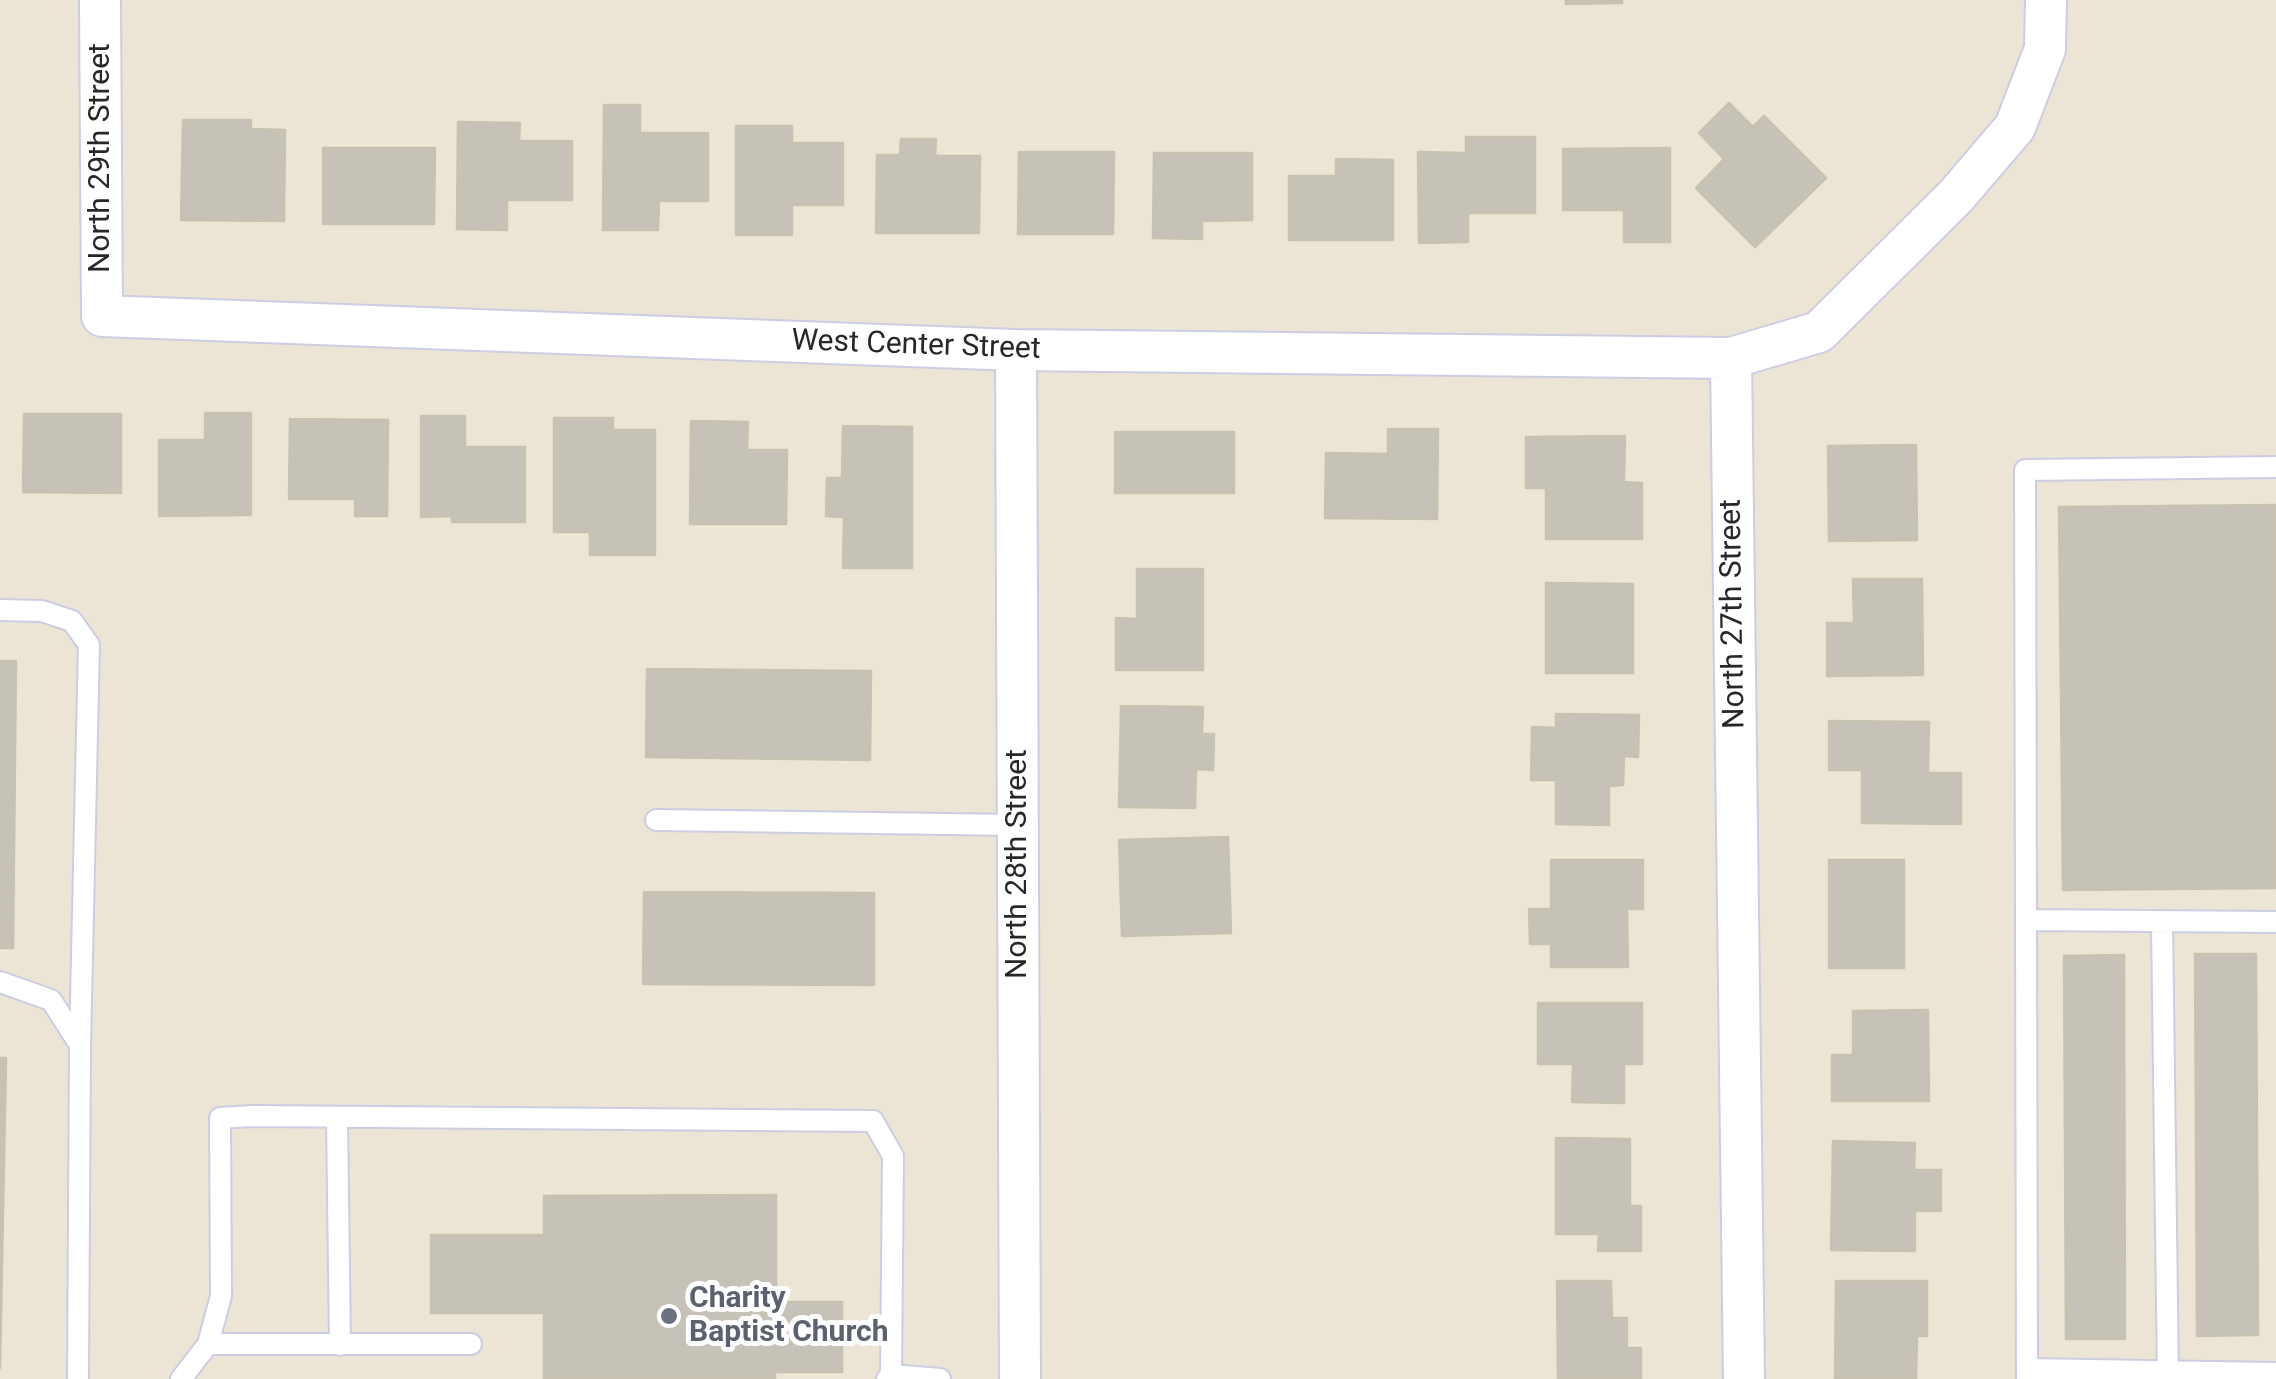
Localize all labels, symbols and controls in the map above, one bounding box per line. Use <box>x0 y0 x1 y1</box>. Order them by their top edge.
street label: North 29th Street <box>83 43 119 273</box>
street label: West Center Street <box>791 324 1041 368</box>
street label: North 27th Street <box>1714 499 1754 729</box>
street label: North 28th Street <box>1000 749 1036 979</box>
place label: Charity Baptist Church <box>689 1281 889 1352</box>
marker: Charity Baptist Church <box>658 1305 680 1327</box>

